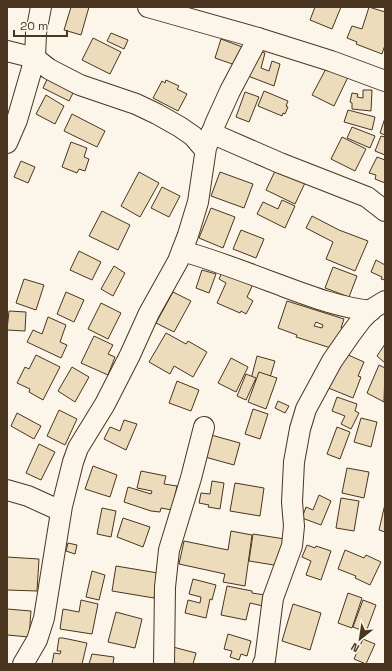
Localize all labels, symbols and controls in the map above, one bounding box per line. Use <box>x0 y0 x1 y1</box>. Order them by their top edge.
scale bar <box>14 12 67 38</box>
text: 20 m <box>20 18 48 34</box>
north arrow <box>340 619 380 659</box>
text: N <box>348 640 362 656</box>

